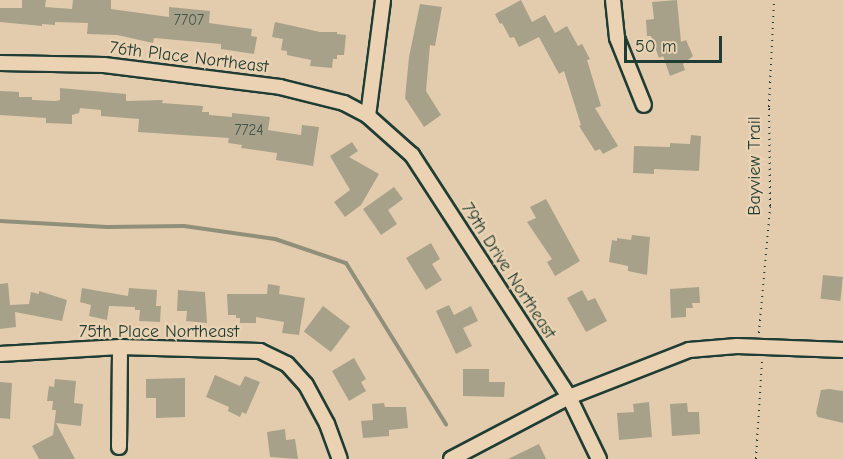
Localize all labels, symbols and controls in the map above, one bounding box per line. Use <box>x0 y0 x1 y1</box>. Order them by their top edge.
house number: 7707 <box>174 12 204 30</box>
scale bar <box>627 24 724 62</box>
text: 50 m <box>635 36 677 57</box>
street label: 76th Place Northeast <box>108 38 270 78</box>
street label: Bayview Trail <box>744 116 766 216</box>
house number: 7724 <box>234 122 264 140</box>
street label: 79th Drive Northeast <box>456 199 560 343</box>
street label: 75th Place Northeast <box>79 321 239 343</box>

